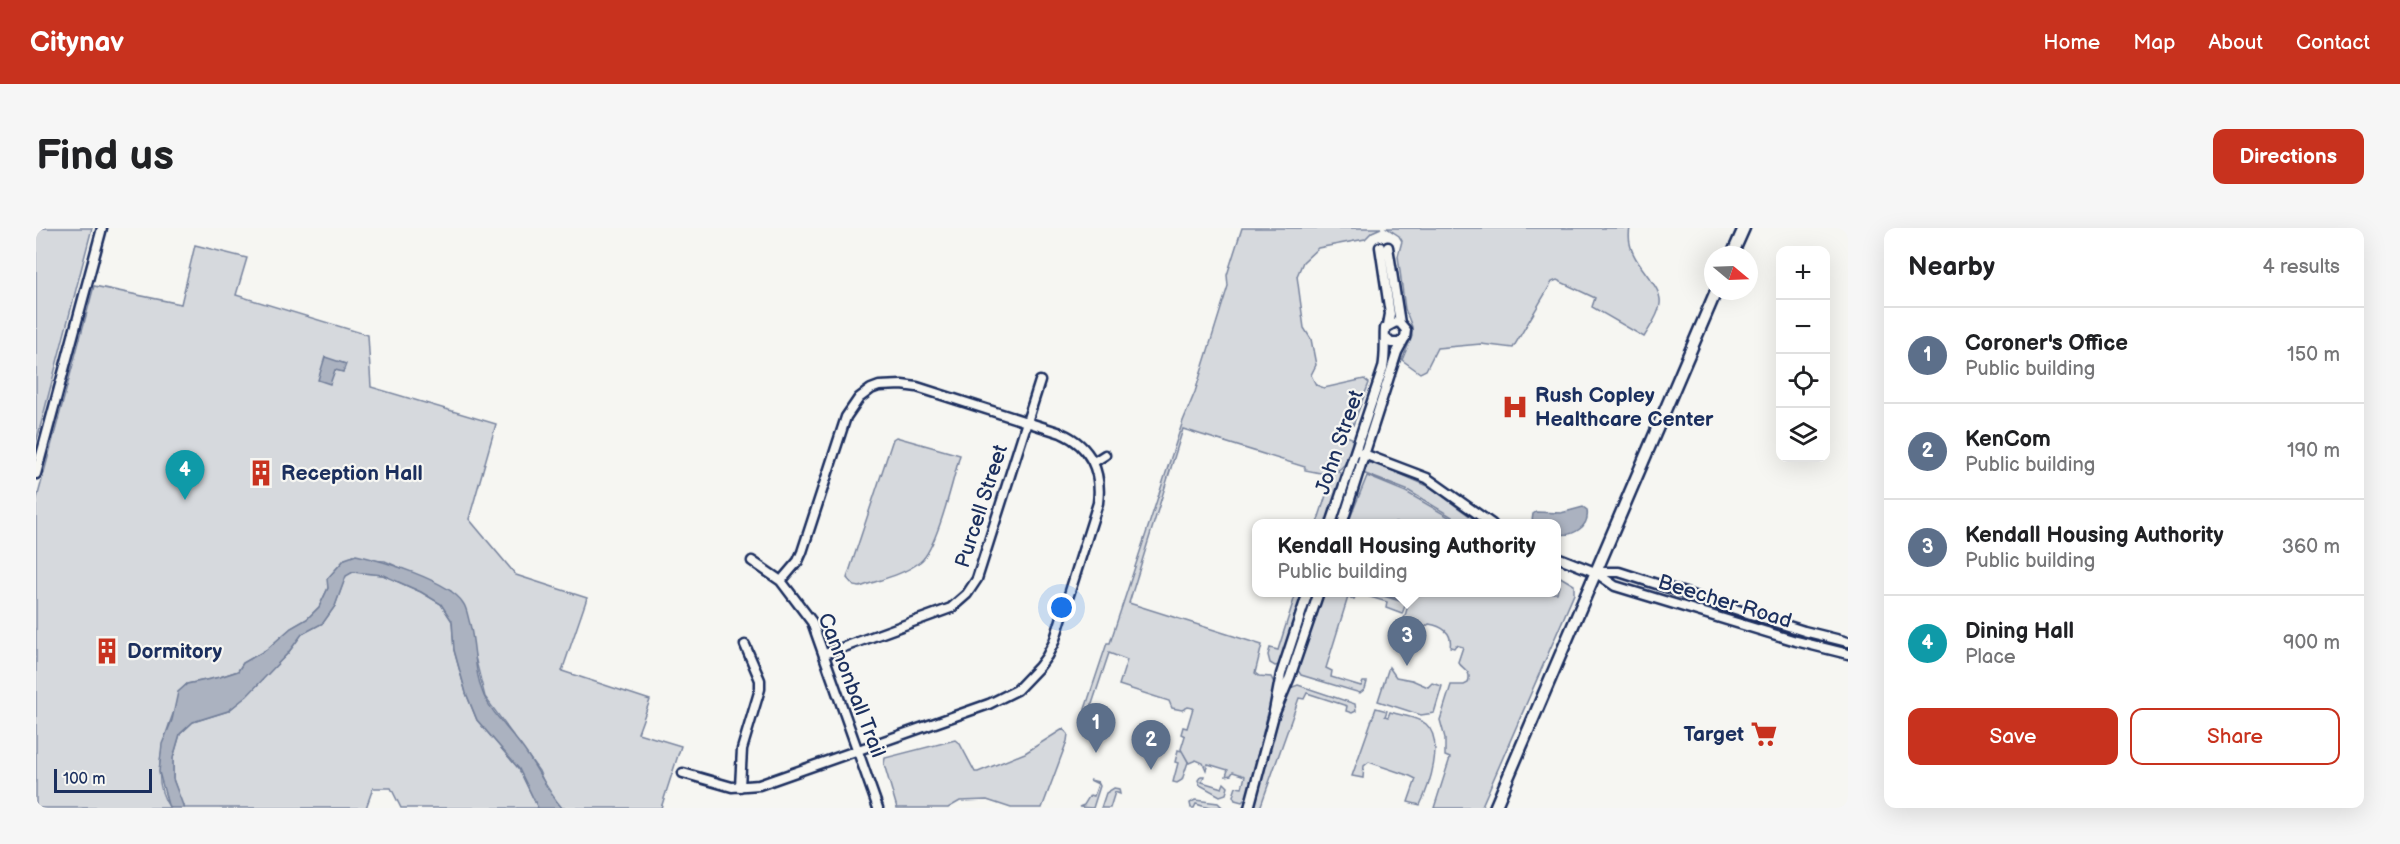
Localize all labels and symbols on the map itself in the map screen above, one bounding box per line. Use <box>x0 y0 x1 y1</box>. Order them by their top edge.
north arrow <box>1704 246 1758 300</box>
place label: Rush Copley Healthcare Center <box>1535 383 1714 432</box>
street label: John Street <box>1310 386 1369 498</box>
hospital icon: Rush Copley Healthcare Center <box>1500 392 1530 422</box>
street label: Purcell Street <box>950 441 1013 571</box>
pin: 4 <box>166 450 204 500</box>
building icon: Reception Hall <box>246 458 276 488</box>
place label: Reception Hall <box>281 461 423 486</box>
street label: Beecher Road <box>1655 569 1795 634</box>
your location <box>1047 593 1076 622</box>
street label: Cannonball Trail <box>812 609 891 761</box>
pin: 3 <box>1388 616 1426 666</box>
building icon: Dormitory <box>92 636 122 666</box>
place label: Dormitory <box>127 639 222 664</box>
pin: 1 <box>1076 704 1116 753</box>
supermarket icon: Target <box>1749 719 1779 749</box>
pin: 2 <box>1132 720 1170 770</box>
place label: Target <box>1683 722 1744 747</box>
scale bar <box>54 766 152 794</box>

